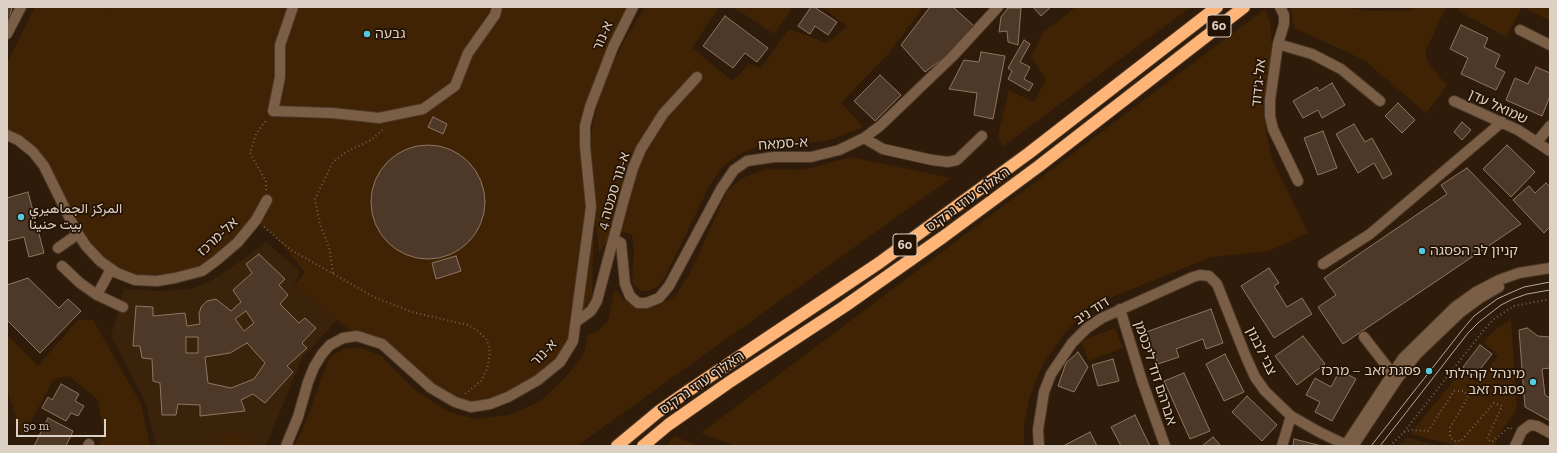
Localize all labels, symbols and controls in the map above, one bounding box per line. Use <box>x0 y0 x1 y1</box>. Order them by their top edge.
road number: 60 <box>1207 15 1231 37</box>
street label: א-נור <box>589 19 617 53</box>
place label: גבעה <box>375 26 405 42</box>
marker: גבעה <box>362 29 372 39</box>
street label: אל-ג'דוד <box>1248 58 1270 108</box>
street label: שמואל עדן <box>1466 86 1530 128</box>
street label: א-סמאח <box>757 134 809 154</box>
street label: א-נור סמטה 4 <box>594 150 634 232</box>
street label: האלוף עוזי נרקיס <box>923 164 1013 236</box>
place label: المركز الجماهيري بيت حنينا <box>29 201 122 234</box>
marker: المركز الجماهيري بيت حنينا <box>16 212 26 222</box>
street label: אל-מרכז <box>194 214 242 260</box>
road number: 60 <box>893 234 917 256</box>
place label: קניון לב הפסגה <box>1430 243 1518 259</box>
marker: קניון לב הפסגה <box>1417 246 1427 256</box>
street label: דוד ניב <box>1071 293 1113 329</box>
street label: אברהם דוד ליכטמן <box>1130 319 1180 427</box>
street label: צבי לבנון <box>1242 324 1280 378</box>
street label: א-נור <box>527 336 561 370</box>
street label: האלוף עוזי נרקיס <box>656 347 748 419</box>
place label: פסגת זאב – מרכז <box>1321 363 1421 379</box>
marker: פסגת זאב – מרכז <box>1424 366 1434 376</box>
place label: מינהל קהילתי פסגת זאב <box>1445 366 1525 398</box>
marker: מינהל קהילתי פסגת זאב <box>1528 377 1538 387</box>
scale bar <box>18 411 108 437</box>
text: 50 m <box>23 419 49 433</box>

